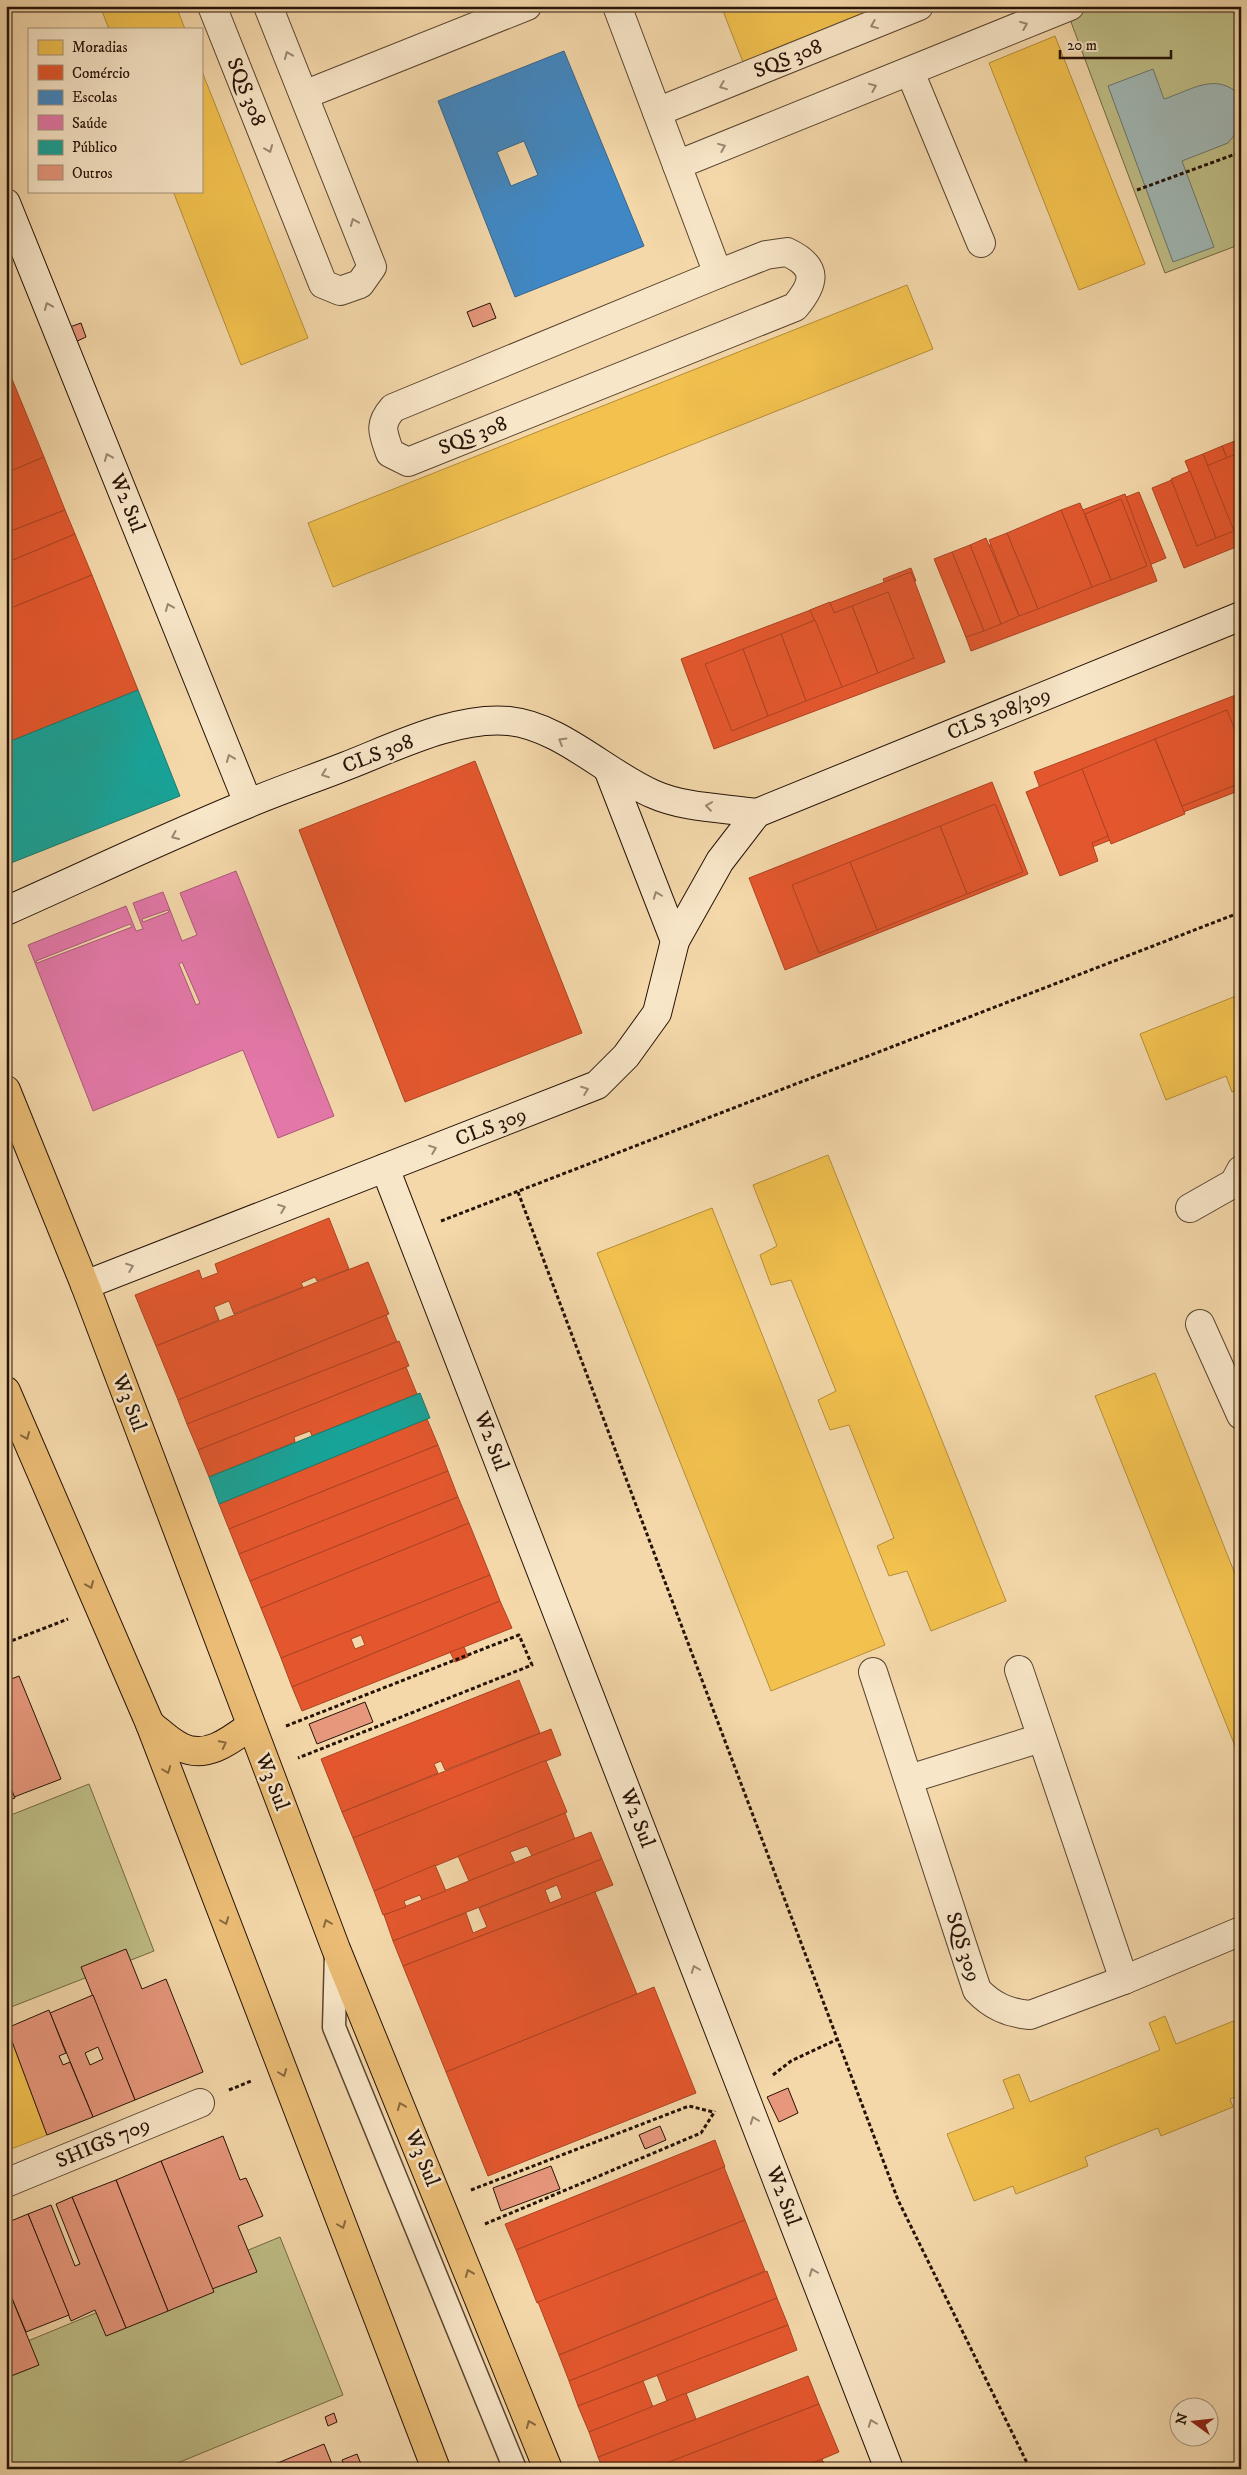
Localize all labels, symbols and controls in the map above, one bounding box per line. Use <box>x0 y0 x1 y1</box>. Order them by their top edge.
one-way arrow <box>870 18 879 29</box>
one-way arrow <box>1019 21 1028 32</box>
legend <box>28 28 202 192</box>
scale bar <box>1060 28 1171 60</box>
street label: SQS 308 <box>750 34 826 84</box>
text: 20 m <box>1067 36 1097 55</box>
text: Moradias <box>72 38 127 57</box>
one-way arrow <box>283 51 294 60</box>
street label: SQS 308 <box>221 54 271 130</box>
text: Comércio <box>72 64 130 83</box>
one-way arrow <box>719 79 728 90</box>
one-way arrow <box>868 82 877 93</box>
text: Escolas <box>72 88 117 107</box>
text: Saúde <box>72 114 107 133</box>
text: Público <box>72 138 117 157</box>
one-way arrow <box>718 143 726 153</box>
one-way arrow <box>263 144 273 153</box>
text: Outros <box>72 164 113 183</box>
one-way arrow <box>350 218 361 227</box>
one-way arrow <box>43 302 54 311</box>
street label: SQS 308 <box>435 411 511 461</box>
one-way arrow <box>104 453 115 462</box>
street label: W2 Sul <box>103 469 151 537</box>
one-way arrow <box>165 604 175 612</box>
street label: CLS 308/309 <box>943 681 1055 747</box>
street label: CLS 308 <box>339 729 417 779</box>
one-way arrow <box>559 737 568 747</box>
one-way arrow <box>225 754 236 763</box>
one-way arrow <box>321 768 330 778</box>
one-way arrow <box>704 801 712 812</box>
one-way arrow <box>171 830 180 840</box>
one-way arrow <box>653 892 663 900</box>
one-way arrow <box>580 1086 588 1096</box>
street label: CLS 309 <box>452 1102 530 1152</box>
one-way arrow <box>428 1145 437 1156</box>
one-way arrow <box>277 1204 286 1215</box>
one-way arrow <box>126 1263 134 1273</box>
street label: W3 Sul <box>106 1370 152 1436</box>
street label: W2 Sul <box>467 1407 514 1475</box>
one-way arrow <box>19 1431 30 1440</box>
one-way arrow <box>83 1580 94 1589</box>
one-way arrow <box>218 1740 227 1750</box>
street label: W3 Sul <box>249 1749 295 1815</box>
one-way arrow <box>161 1765 171 1773</box>
street label: W2 Sul <box>613 1784 660 1852</box>
street label: SQS 309 <box>940 1909 986 1985</box>
one-way arrow <box>219 1916 229 1925</box>
one-way arrow <box>322 1920 332 1928</box>
one-way arrow <box>691 1965 702 1974</box>
one-way arrow <box>277 2068 288 2077</box>
one-way arrow <box>397 2103 407 2111</box>
street label: SHIGS 709 <box>52 2111 154 2175</box>
one-way arrow <box>750 2116 760 2125</box>
street label: W3 Sul <box>399 2125 445 2191</box>
street label: W2 Sul <box>759 2162 806 2230</box>
one-way arrow <box>336 2220 346 2228</box>
one-way arrow <box>809 2268 819 2277</box>
one-way arrow <box>464 2269 475 2278</box>
north arrow <box>1170 2398 1220 2448</box>
text: N <box>1172 2411 1193 2427</box>
one-way arrow <box>867 2419 878 2428</box>
one-way arrow <box>526 2420 536 2429</box>

